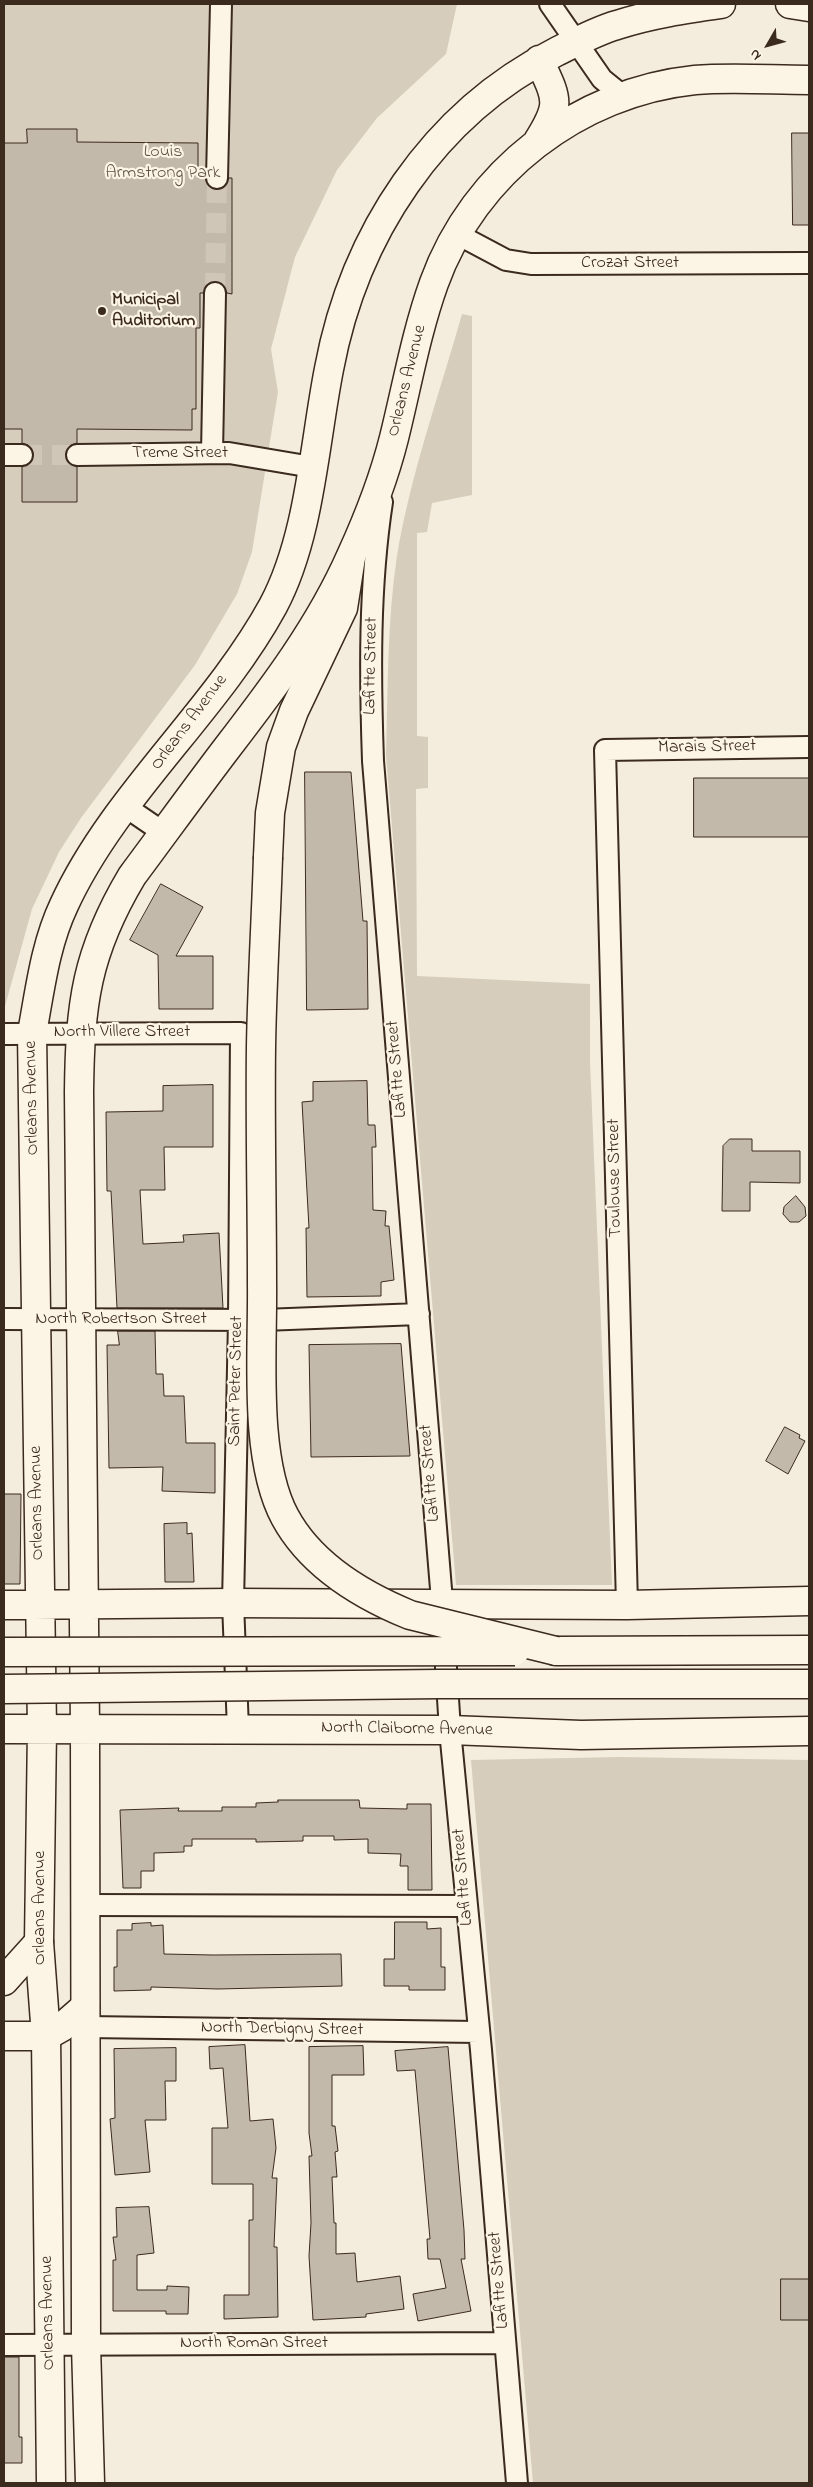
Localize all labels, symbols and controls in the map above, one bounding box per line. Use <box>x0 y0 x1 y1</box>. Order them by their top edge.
north arrow <box>743 20 793 70</box>
text: N <box>745 44 767 65</box>
park label: Louis Armstrong Park <box>106 142 220 184</box>
street label: Crozat Street <box>581 253 679 275</box>
place label: Municipal Auditorium <box>112 290 195 332</box>
marker: Municipal Auditorium <box>96 305 108 317</box>
street label: Orleans Avenue <box>384 323 432 439</box>
street label: Treme Street <box>132 443 228 465</box>
street label: Lafitte Street <box>360 617 384 715</box>
street label: Orleans Avenue <box>147 671 233 775</box>
street label: Marais Street <box>658 736 756 760</box>
street label: Lafitte Street <box>383 1019 413 1119</box>
street label: North Villere Street <box>54 1022 190 1044</box>
street label: Orleans Avenue <box>21 1041 45 1155</box>
street label: Toulouse Street <box>604 1118 628 1238</box>
street label: North Robertson Street <box>35 1309 207 1331</box>
street label: Saint Peter Street <box>225 1315 249 1447</box>
street label: Lafitte Street <box>416 1423 446 1523</box>
street label: Orleans Avenue <box>26 1446 50 1560</box>
street label: North Claiborne Avenue <box>321 1718 493 1742</box>
street label: Lafitte Street <box>449 1827 479 1927</box>
street label: Orleans Avenue <box>30 1851 52 1965</box>
street label: North Derbigny Street <box>201 2018 363 2042</box>
street label: Lafitte Street <box>485 2230 515 2330</box>
street label: Orleans Avenue <box>37 2256 61 2370</box>
street label: North Roman Street <box>180 2333 328 2355</box>

